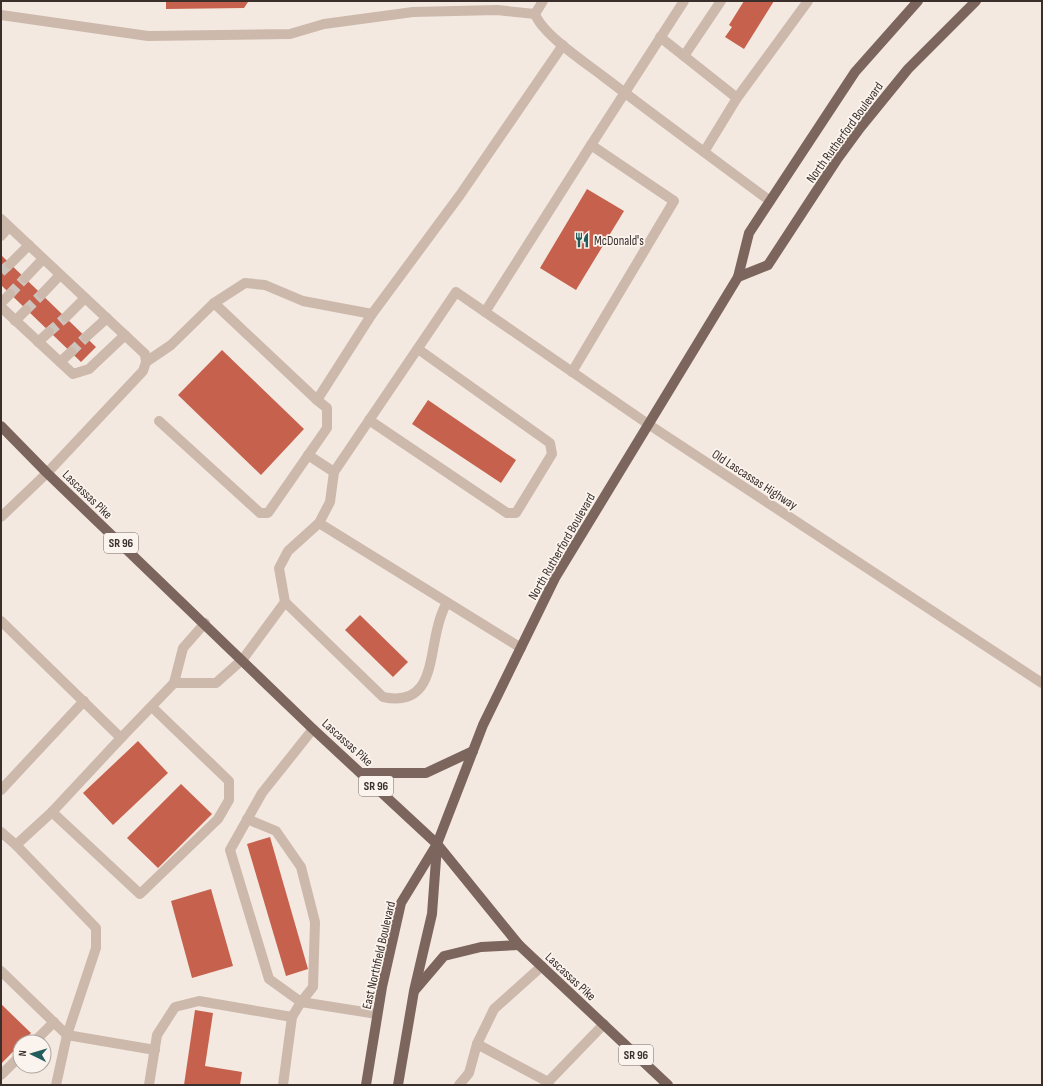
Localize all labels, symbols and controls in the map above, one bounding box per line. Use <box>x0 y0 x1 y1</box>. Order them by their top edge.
street label: North Rutherford Boulevard <box>803 79 887 186</box>
restaurant icon: McDonald's <box>573 231 591 249</box>
place label: McDonald's <box>594 233 644 249</box>
street label: Old Lascassas Highway <box>709 446 800 513</box>
street label: Lascassas Pike <box>59 467 116 522</box>
street label: North Rutherford Boulevard <box>525 490 599 603</box>
road number: SR 96 <box>104 533 138 553</box>
street label: Lascassas Pike <box>318 716 376 770</box>
road number: SR 96 <box>359 776 393 796</box>
street label: East Northfield Boulevard <box>359 900 399 1011</box>
street label: Lascassas Pike <box>542 949 599 1004</box>
north arrow <box>12 1034 52 1074</box>
road number: SR 96 <box>619 1045 653 1065</box>
text: N <box>16 1050 29 1057</box>

